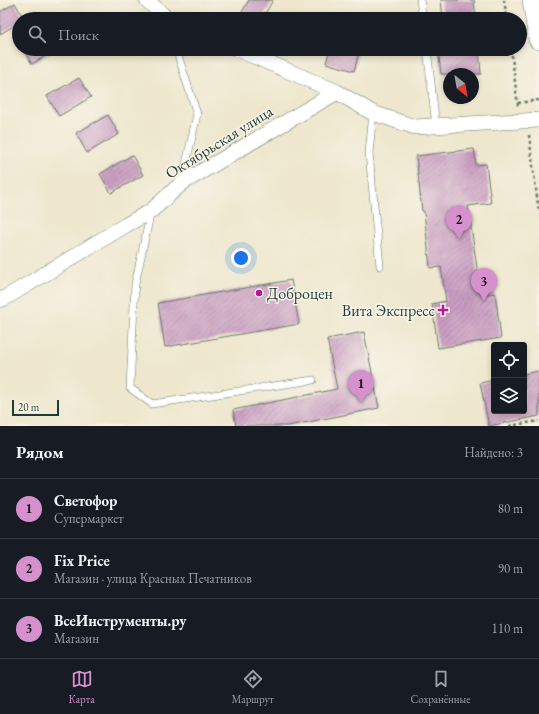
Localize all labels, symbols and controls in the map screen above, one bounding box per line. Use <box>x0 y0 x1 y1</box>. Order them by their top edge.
search box <box>12 12 527 56</box>
icon: search <box>26 23 48 45</box>
text: Поиск <box>58 25 99 44</box>
north arrow <box>443 68 479 104</box>
street label: Октябрьская улица <box>161 100 277 184</box>
pin: 2 <box>446 206 472 239</box>
your location <box>231 248 251 268</box>
pin: 3 <box>471 268 497 301</box>
place label: Доброцен <box>267 283 333 304</box>
marker: Доброцен <box>254 288 264 298</box>
place label: Вита Экспресс <box>342 300 435 321</box>
marker: Вита Экспресс <box>438 305 448 315</box>
map controls <box>491 342 527 414</box>
button: locate <box>491 342 527 378</box>
pin: 1 <box>348 370 374 403</box>
button: layers <box>491 378 527 414</box>
scale bar <box>12 398 59 417</box>
text: 20 m <box>18 400 39 414</box>
text: Рядом <box>16 441 64 463</box>
text: Найдено: 3 <box>464 444 523 461</box>
text: Светофор <box>54 491 117 510</box>
text: 1 <box>26 500 32 517</box>
text: 80 m <box>498 500 523 517</box>
text: Супермаркет <box>54 510 124 527</box>
text: Fix Price <box>54 551 110 570</box>
text: 2 <box>26 560 32 577</box>
text: 90 m <box>498 560 523 577</box>
text: Магазин · улица Красных Печатников <box>54 570 252 587</box>
text: ВсеИнструменты.ру <box>54 611 186 630</box>
text: 3 <box>26 620 32 637</box>
text: 110 m <box>492 620 523 637</box>
text: Магазин <box>54 630 99 647</box>
tab: Карта <box>68 668 95 706</box>
tab: Маршрут <box>232 668 274 706</box>
tab: Сохранённые <box>411 668 471 706</box>

